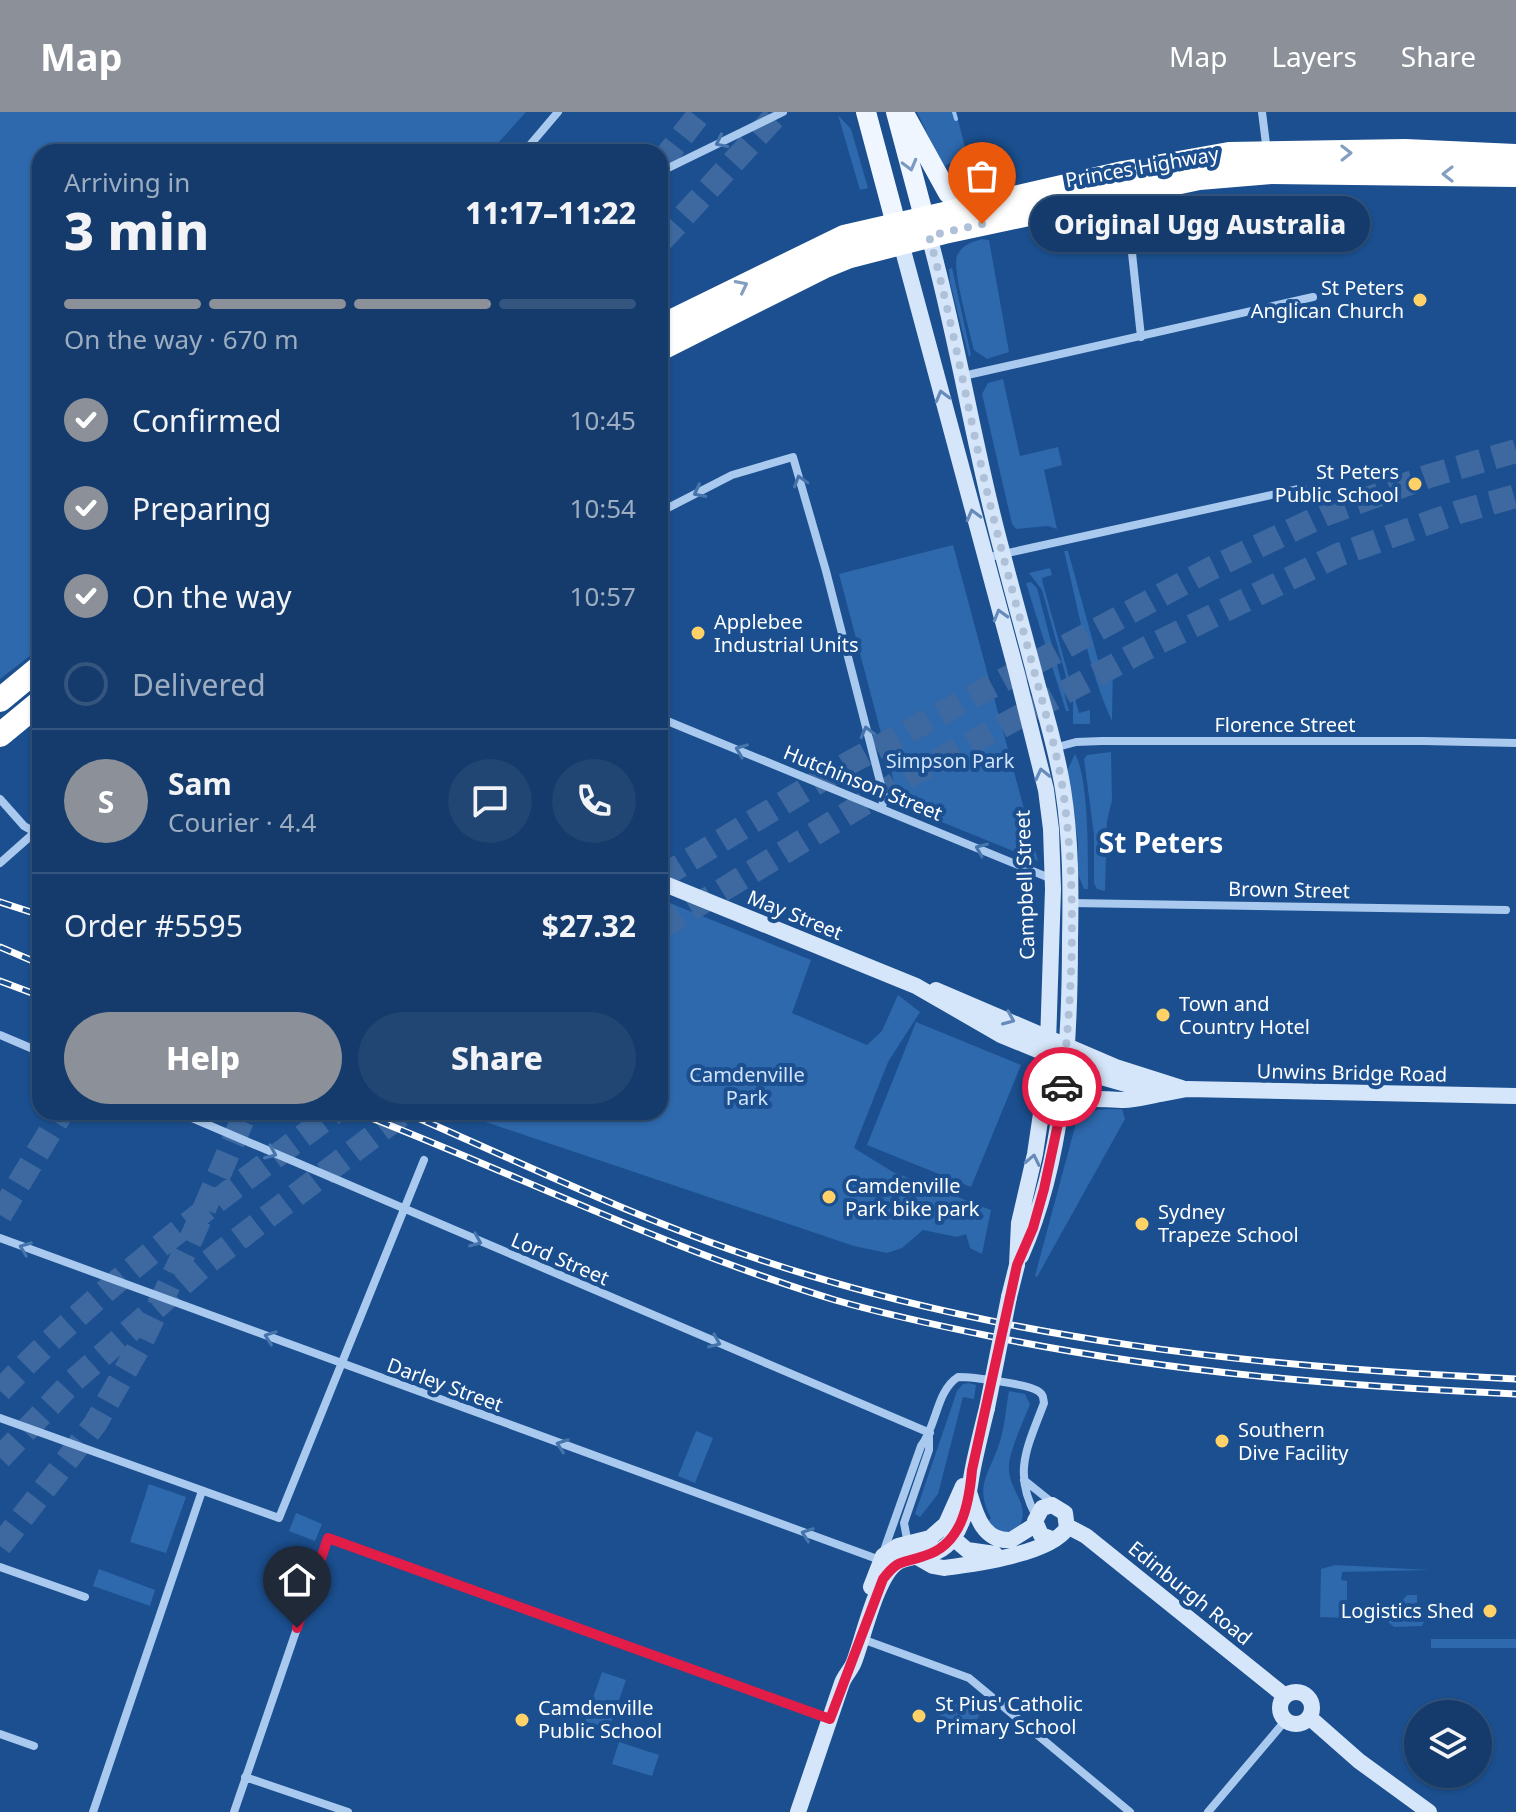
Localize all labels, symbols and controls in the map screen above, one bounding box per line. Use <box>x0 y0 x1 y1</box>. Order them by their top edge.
text: Map <box>40 30 123 82</box>
text: Map <box>1169 37 1227 75</box>
text: Layers <box>1271 37 1357 75</box>
text: Share <box>1401 37 1476 75</box>
one-way arrow <box>715 132 730 148</box>
street label: Princes Highway <box>1063 140 1222 193</box>
pin <box>948 142 1016 224</box>
one-way arrow <box>1340 144 1353 161</box>
icon: bag <box>960 154 1004 198</box>
one-way arrow <box>901 157 918 171</box>
text: Arriving in <box>64 164 190 200</box>
one-way arrow <box>1441 165 1454 183</box>
text: 11:17–11:22 <box>465 192 636 233</box>
text: 3 min <box>64 194 209 265</box>
callout: Original Ugg Australia <box>1030 196 1370 252</box>
text: Original Ugg Australia <box>1054 206 1346 242</box>
place label: St Peters Anglican Church <box>1251 274 1404 324</box>
one-way arrow <box>733 280 748 295</box>
marker: St Peters Anglican Church <box>1411 291 1429 309</box>
text: On the way · 670 m <box>64 321 298 357</box>
one-way arrow <box>934 390 951 404</box>
icon: check <box>64 398 108 442</box>
text: Confirmed <box>132 400 282 441</box>
text: 10:45 <box>570 402 636 438</box>
place label: St Peters Public School <box>1275 458 1399 508</box>
one-way arrow <box>793 474 809 488</box>
marker: St Peters Public School <box>1406 475 1424 493</box>
one-way arrow <box>693 482 708 498</box>
icon: check <box>64 486 108 530</box>
text: Preparing <box>132 488 271 529</box>
text: 10:54 <box>570 490 636 526</box>
one-way arrow <box>966 509 983 523</box>
icon: check <box>64 574 108 618</box>
text: On the way <box>132 576 292 617</box>
text: 10:57 <box>570 578 636 614</box>
place label: Applebee Industrial Units <box>714 608 859 658</box>
one-way arrow <box>993 608 1009 622</box>
marker: Applebee Industrial Units <box>689 624 707 642</box>
text: Delivered <box>132 664 266 705</box>
street label: Florence Street <box>1214 711 1356 738</box>
one-way arrow <box>860 725 877 739</box>
street label: Hutchinson Street <box>780 738 947 827</box>
one-way arrow <box>735 743 749 760</box>
park label: Simpson Park <box>886 747 1015 774</box>
button: chat <box>448 759 532 843</box>
button: phone <box>552 759 636 843</box>
text: Sam <box>168 763 232 804</box>
one-way arrow <box>1034 767 1051 781</box>
text: S <box>98 781 114 822</box>
text: Courier · 4.4 <box>168 804 316 840</box>
street label: Campbell Street <box>1008 810 1041 960</box>
district label: St Peters <box>1099 823 1223 861</box>
one-way arrow <box>975 842 989 858</box>
street label: Brown Street <box>1228 875 1350 904</box>
street label: May Street <box>743 883 847 946</box>
text: Order #5595 <box>64 905 243 946</box>
text: $27.32 <box>542 905 636 946</box>
place label: Town and Country Hotel <box>1179 990 1310 1040</box>
marker: Town and Country Hotel <box>1154 1006 1172 1024</box>
one-way arrow <box>1001 1010 1015 1026</box>
button: Help <box>64 1012 342 1104</box>
button: Share <box>358 1012 636 1104</box>
courier <box>1022 1047 1102 1127</box>
street label: Unwins Bridge Road <box>1257 1057 1448 1088</box>
park label: Camdenville Park <box>689 1061 805 1111</box>
icon: car <box>1040 1065 1084 1109</box>
one-way arrow <box>263 1143 277 1159</box>
one-way arrow <box>1024 1154 1041 1168</box>
place label: Camdenville Park bike park <box>845 1172 980 1222</box>
marker: Camdenville Park bike park <box>820 1188 838 1206</box>
place label: Sydney Trapeze School <box>1158 1198 1299 1248</box>
marker: Sydney Trapeze School <box>1133 1215 1151 1233</box>
street label: Lord Street <box>507 1226 613 1291</box>
one-way arrow <box>468 1231 482 1247</box>
one-way arrow <box>19 1241 33 1258</box>
one-way arrow <box>264 1330 278 1347</box>
one-way arrow <box>707 1333 722 1349</box>
street label: Darley Street <box>384 1351 507 1418</box>
place label: Southern Dive Facility <box>1238 1416 1349 1466</box>
marker: Southern Dive Facility <box>1213 1432 1231 1450</box>
one-way arrow <box>556 1438 570 1454</box>
one-way arrow <box>800 1527 814 1543</box>
street label: Edinburgh Road <box>1123 1534 1258 1651</box>
pin <box>263 1546 331 1628</box>
icon: home <box>275 1558 319 1602</box>
place label: Logistics Shed <box>1341 1597 1474 1624</box>
marker: Logistics Shed <box>1481 1602 1499 1620</box>
place label: St Pius' Catholic Primary School <box>935 1690 1083 1740</box>
place label: Camdenville Public School <box>538 1694 662 1744</box>
map controls <box>1404 1700 1492 1788</box>
button: layers <box>1404 1700 1492 1788</box>
marker: St Pius' Catholic Primary School <box>910 1707 928 1725</box>
marker: Camdenville Public School <box>513 1711 531 1729</box>

